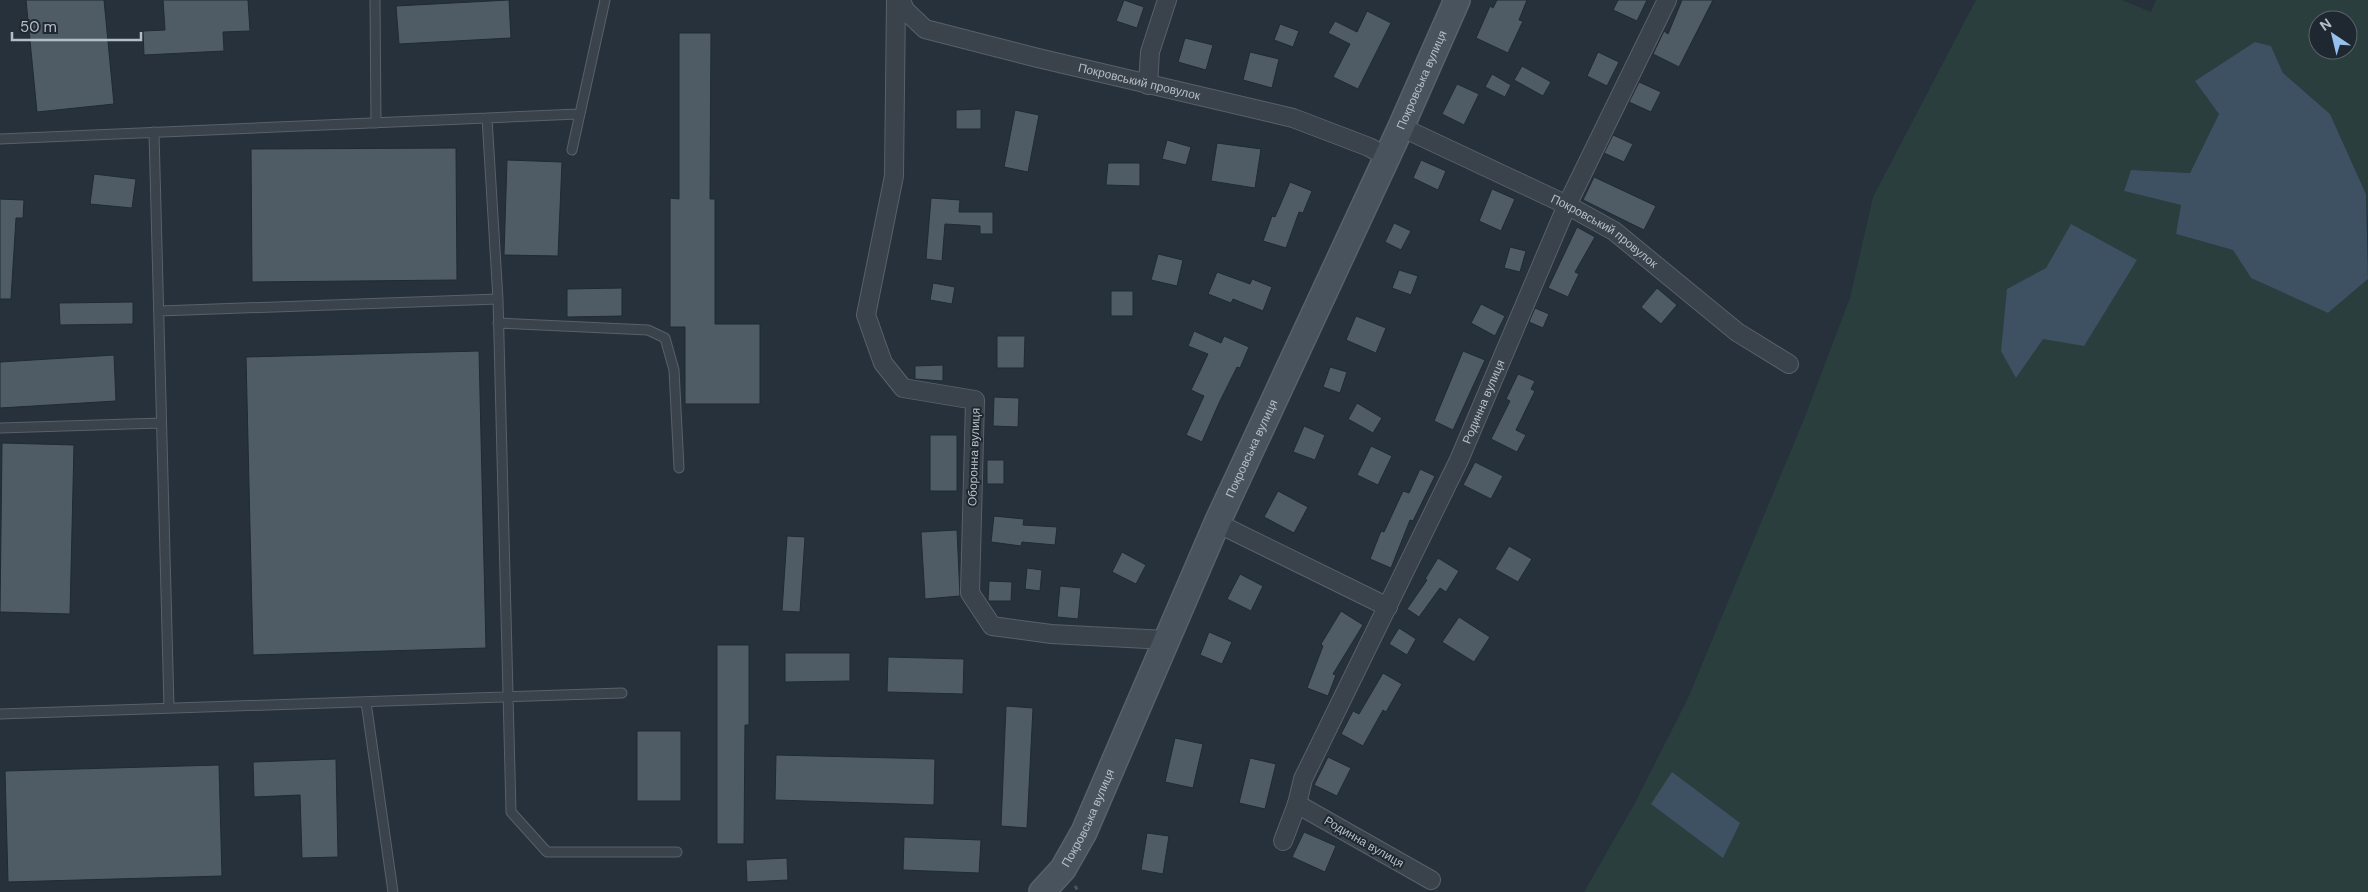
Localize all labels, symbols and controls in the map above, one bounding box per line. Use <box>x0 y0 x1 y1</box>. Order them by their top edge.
scale bar <box>12 10 141 42</box>
north arrow <box>2308 10 2358 60</box>
text: N <box>2316 14 2335 35</box>
text: 50 m <box>20 17 57 37</box>
street label: Покровська вулиця <box>1393 28 1451 132</box>
street label: Покровський провулок <box>1076 60 1203 104</box>
street label: Покровський провулок <box>1548 191 1662 272</box>
street label: Родинна вулиця <box>1459 357 1508 446</box>
street label: Покровська вулиця <box>1222 397 1281 501</box>
street label: Оборонна вулиця <box>964 408 984 506</box>
street label: Покровська вулиця <box>1058 767 1118 870</box>
street label: Родинна вулиця <box>1321 813 1407 871</box>

